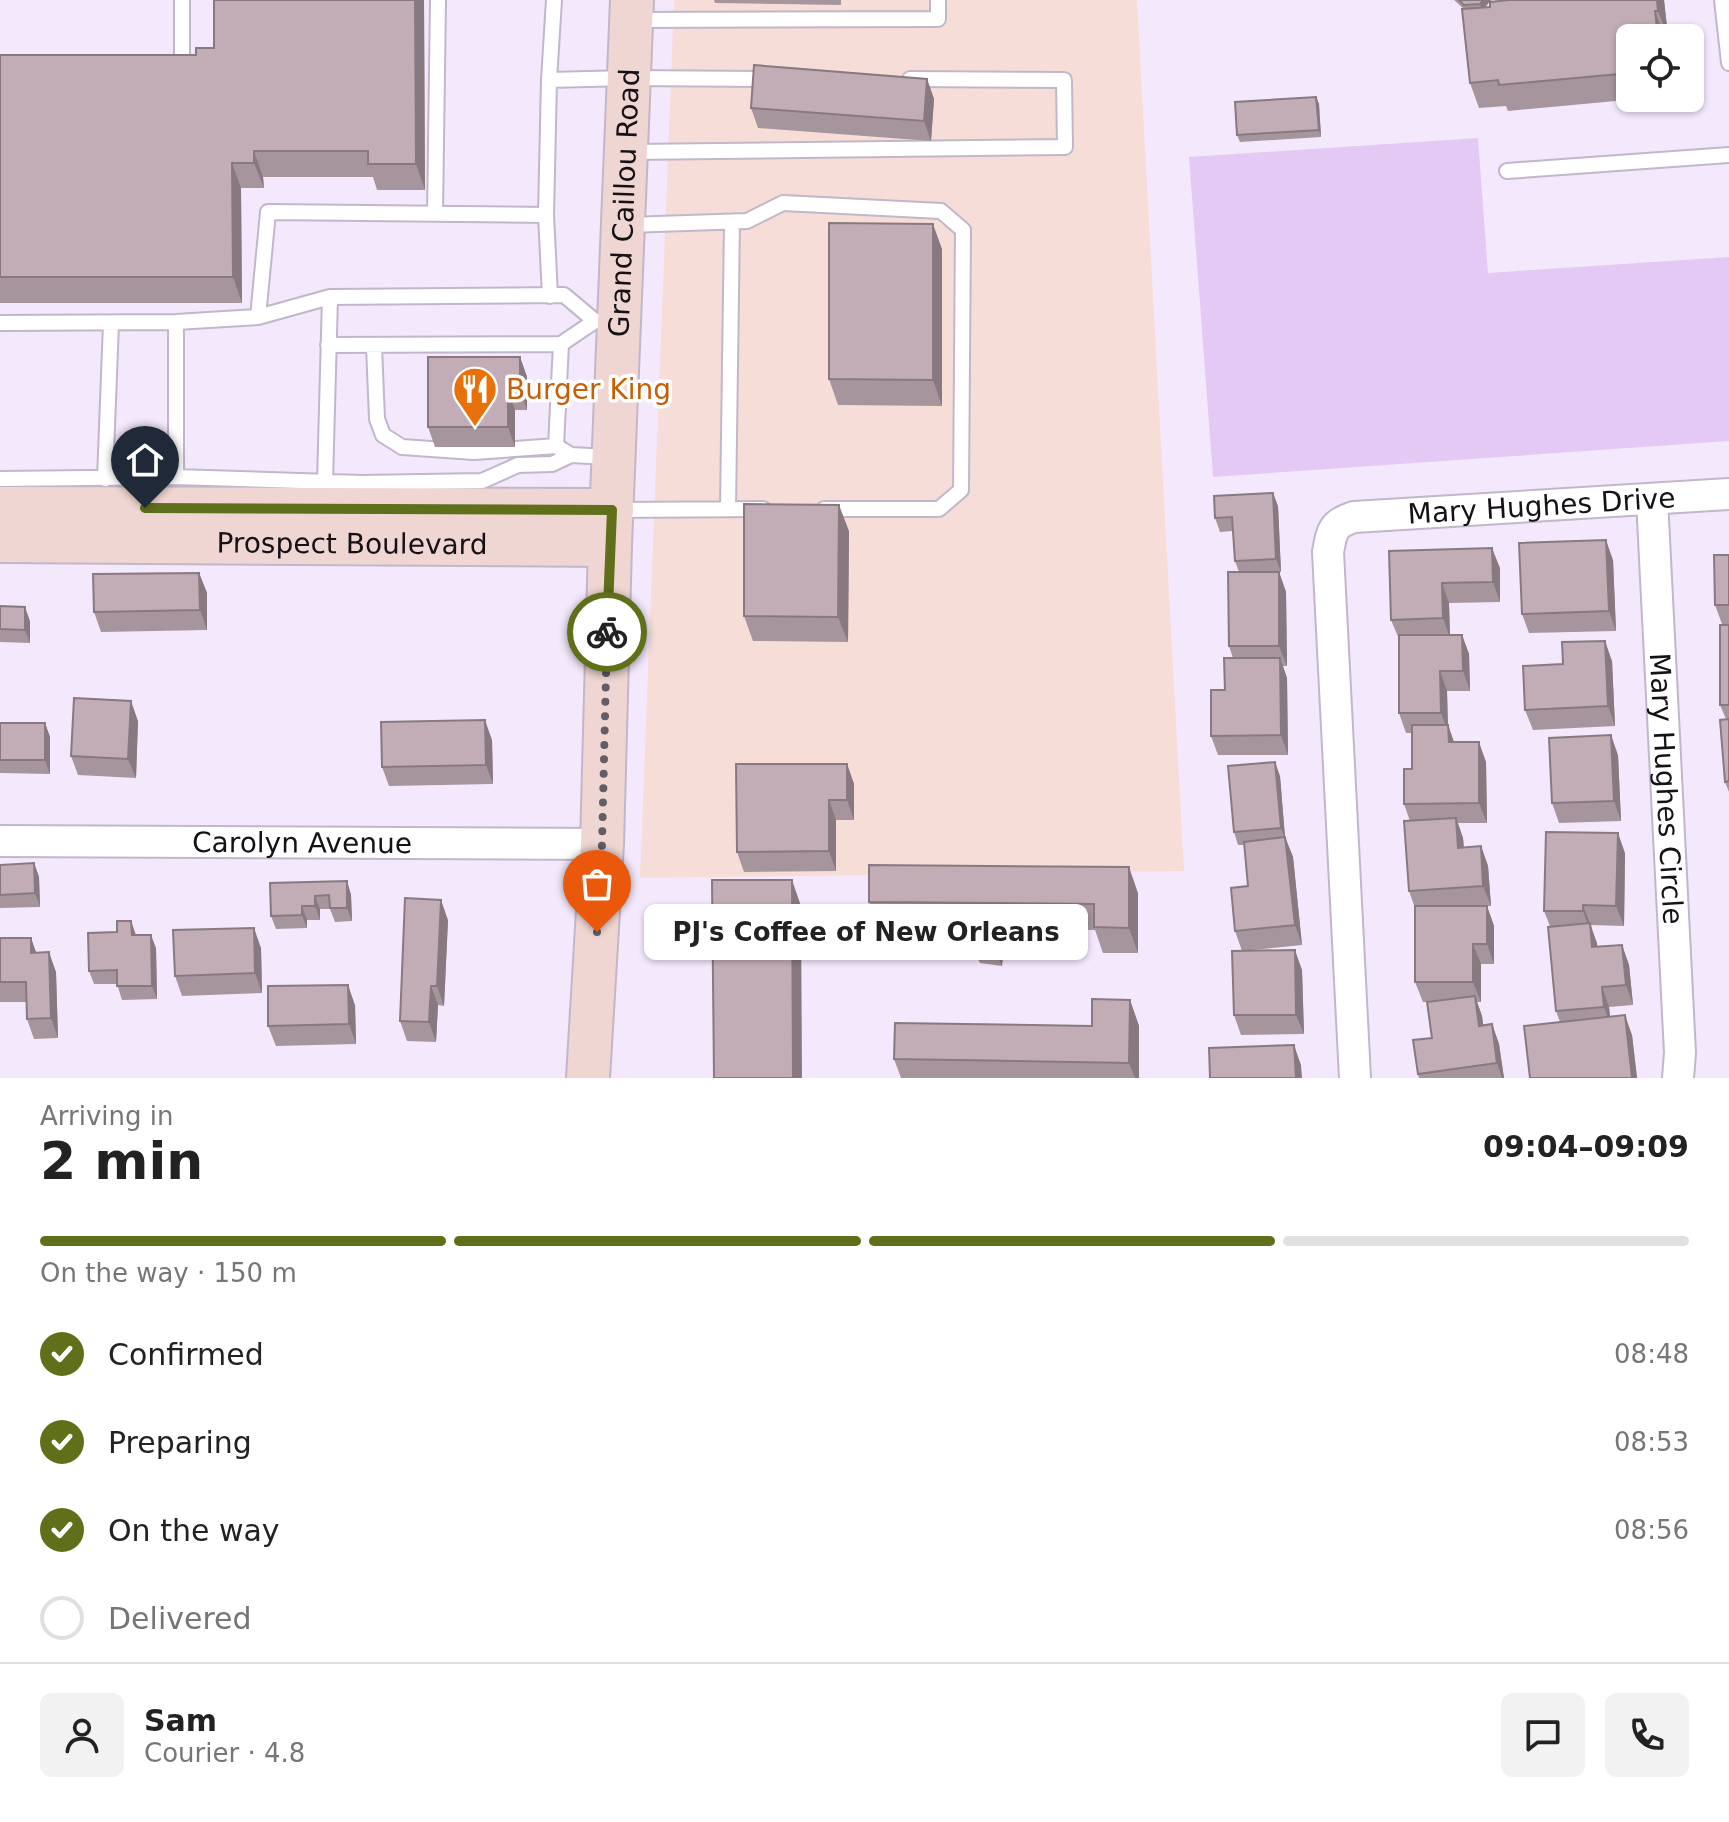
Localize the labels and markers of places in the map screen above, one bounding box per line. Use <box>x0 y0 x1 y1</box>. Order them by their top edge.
restaurant icon: Burger King <box>451 365 499 428</box>
place label: Burger King <box>506 373 671 406</box>
pin <box>111 426 179 508</box>
pin <box>563 850 631 932</box>
callout: PJ's Coffee of New Orleans <box>645 904 1089 960</box>

